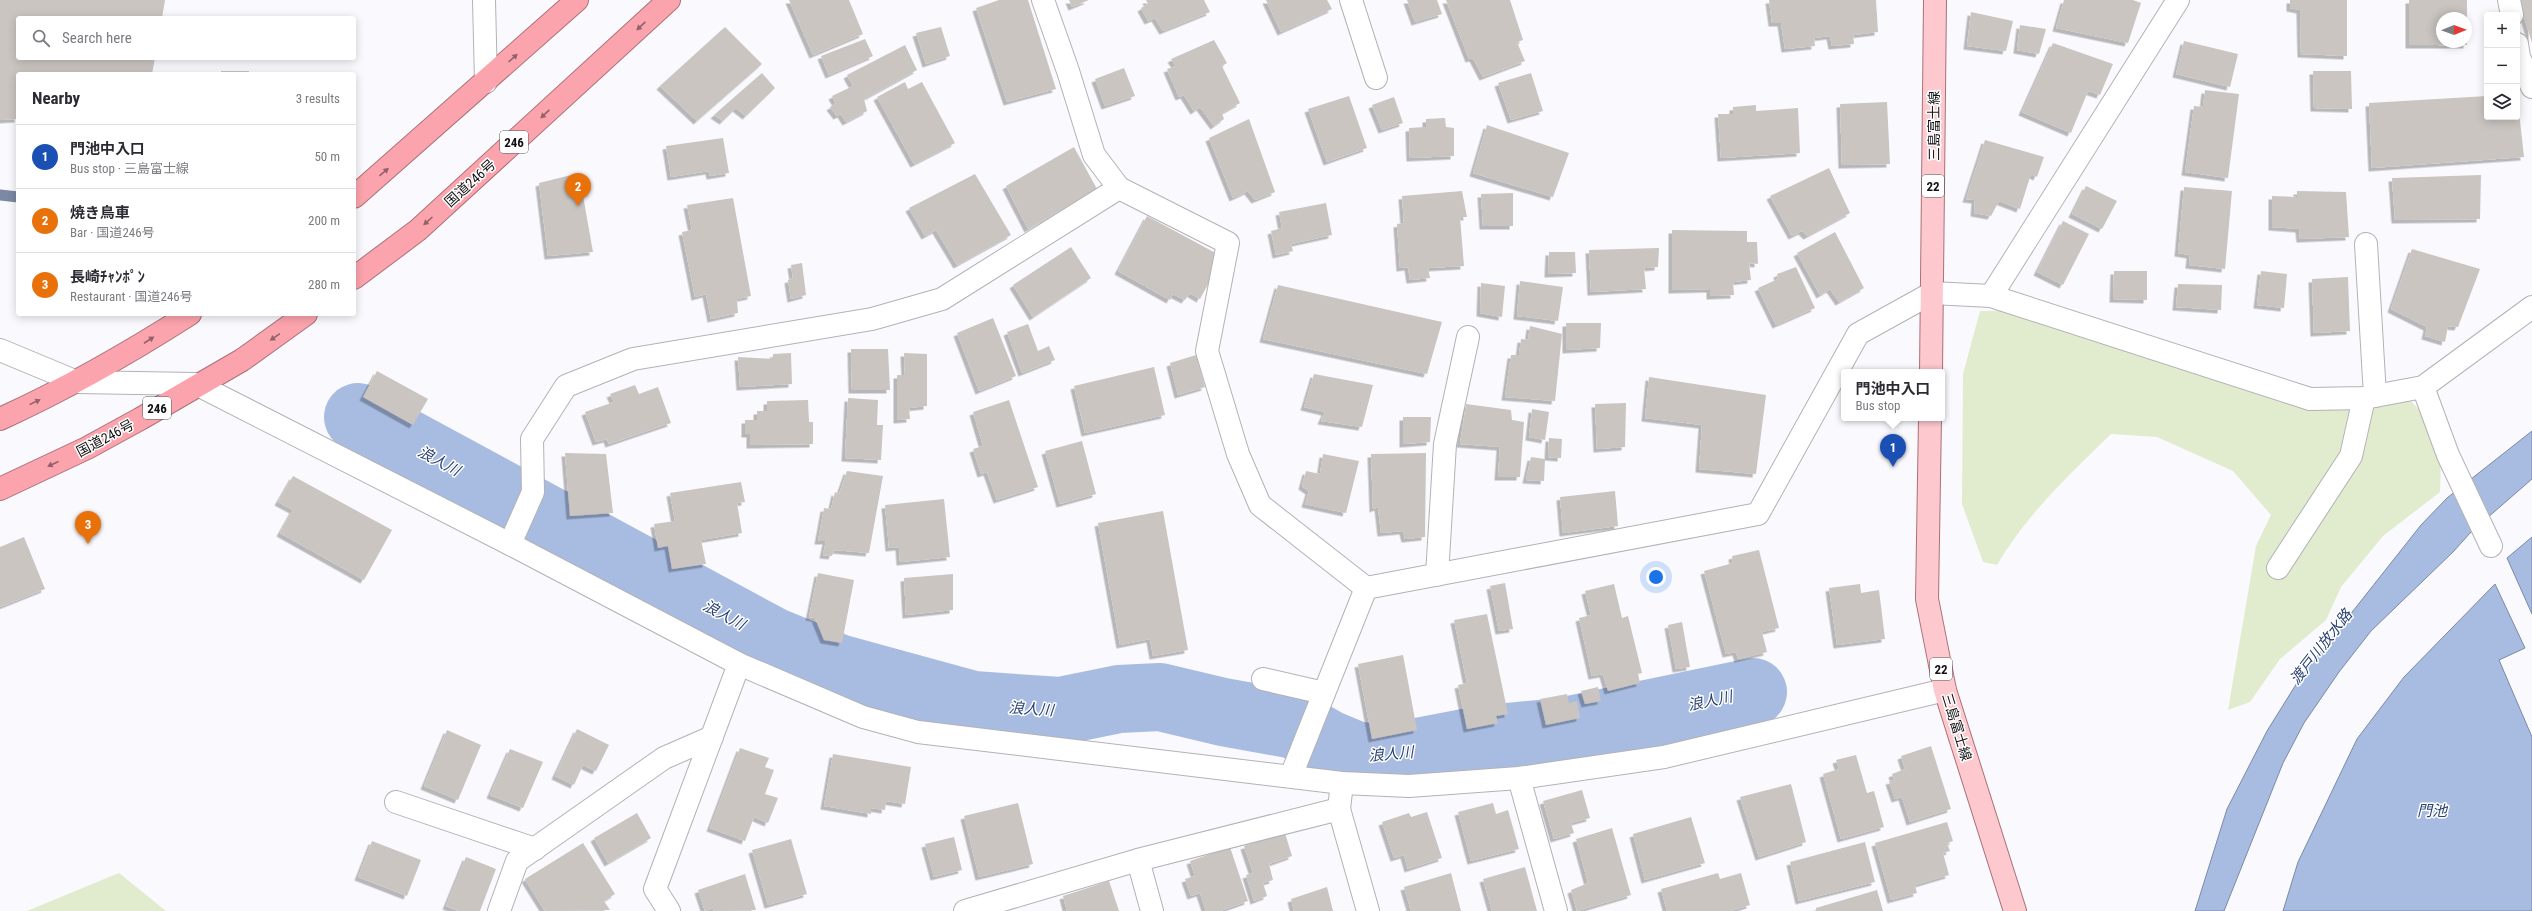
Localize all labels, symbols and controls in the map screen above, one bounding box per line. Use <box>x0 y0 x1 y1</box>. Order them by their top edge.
north arrow <box>2436 12 2472 48</box>
map controls <box>2484 12 2520 120</box>
button: + <box>2484 12 2520 48</box>
search box <box>16 16 356 60</box>
one-way arrow <box>635 22 646 31</box>
icon: search <box>30 27 52 49</box>
text: Search here <box>62 29 132 47</box>
button: − <box>2484 48 2520 84</box>
one-way arrow <box>508 53 518 63</box>
button: layers <box>2484 84 2520 120</box>
text: Nearby <box>32 88 80 108</box>
text: 3 results <box>296 91 340 106</box>
street label: 三島富士線 <box>1926 91 1942 161</box>
one-way arrow <box>540 110 550 119</box>
road number: 246 <box>500 131 528 153</box>
text: 門池中入口 <box>70 140 145 158</box>
text: 1 <box>42 149 48 164</box>
text: 50 m <box>314 149 340 164</box>
street label: 国道246号 <box>441 156 499 210</box>
text: Bus stop · 三島富士線 <box>70 161 189 176</box>
one-way arrow <box>379 168 390 177</box>
pin: 2 <box>565 173 591 206</box>
road number: 22 <box>1922 175 1944 197</box>
text: 焼き鳥車 <box>70 204 130 222</box>
text: 2 <box>42 213 48 228</box>
text: 200 m <box>308 213 340 228</box>
one-way arrow <box>423 216 433 226</box>
text: Bar · 国道246号 <box>70 225 155 240</box>
text: 長崎ﾁｬﾝﾎﾟﾝ <box>70 268 145 286</box>
text: 3 <box>42 277 48 292</box>
text: 280 m <box>308 277 340 292</box>
text: Restaurant · 国道246号 <box>70 289 193 304</box>
one-way arrow <box>269 333 280 341</box>
one-way arrow <box>144 336 155 344</box>
popup <box>1841 369 1945 421</box>
text: 門池中入口 <box>1855 380 1931 398</box>
road number: 246 <box>143 397 171 419</box>
text: Bus stop <box>1855 398 1900 413</box>
one-way arrow <box>29 399 41 405</box>
street label: 国道246号 <box>74 416 136 460</box>
pin: 1 <box>1880 434 1906 467</box>
water label: 浪人川 <box>415 442 465 480</box>
one-way arrow <box>47 461 59 467</box>
pin: 3 <box>75 511 101 544</box>
your location <box>1646 567 1666 587</box>
water label: 浪人川 <box>700 596 750 634</box>
water label: 渡戸川放水路 <box>2286 604 2357 688</box>
road number: 22 <box>1930 658 1952 680</box>
water label: 浪人川 <box>1686 687 1736 714</box>
street label: 三島富士線 <box>1939 691 1975 763</box>
water label: 浪人川 <box>1008 698 1056 720</box>
water label: 浪人川 <box>1368 743 1416 765</box>
water label: 門池 <box>2417 802 2449 820</box>

